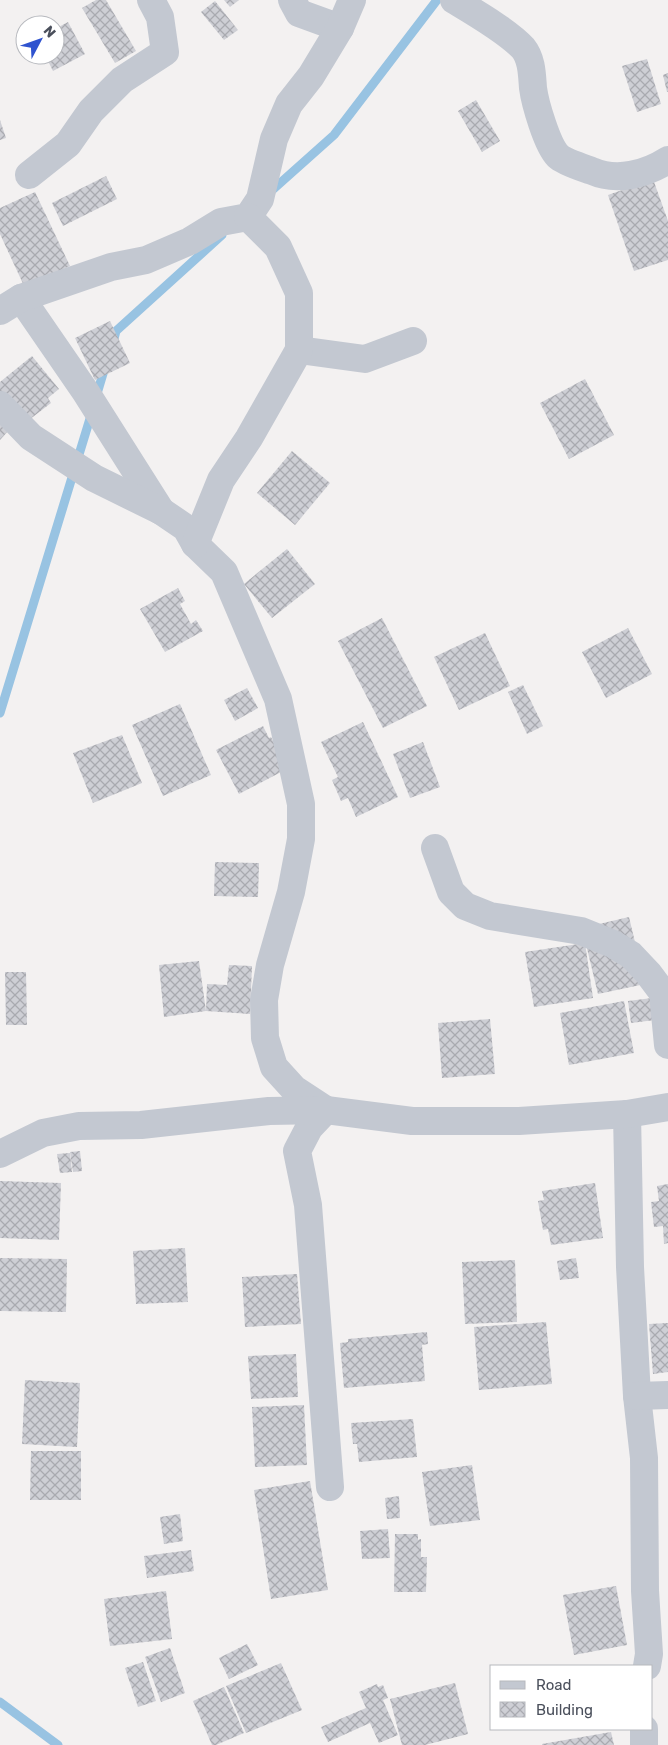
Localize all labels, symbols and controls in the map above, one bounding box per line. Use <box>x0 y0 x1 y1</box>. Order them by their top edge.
north arrow <box>15 15 65 65</box>
text: N <box>40 22 59 41</box>
legend <box>490 1665 653 1730</box>
text: Road <box>536 1676 572 1694</box>
text: Building <box>536 1701 593 1719</box>

